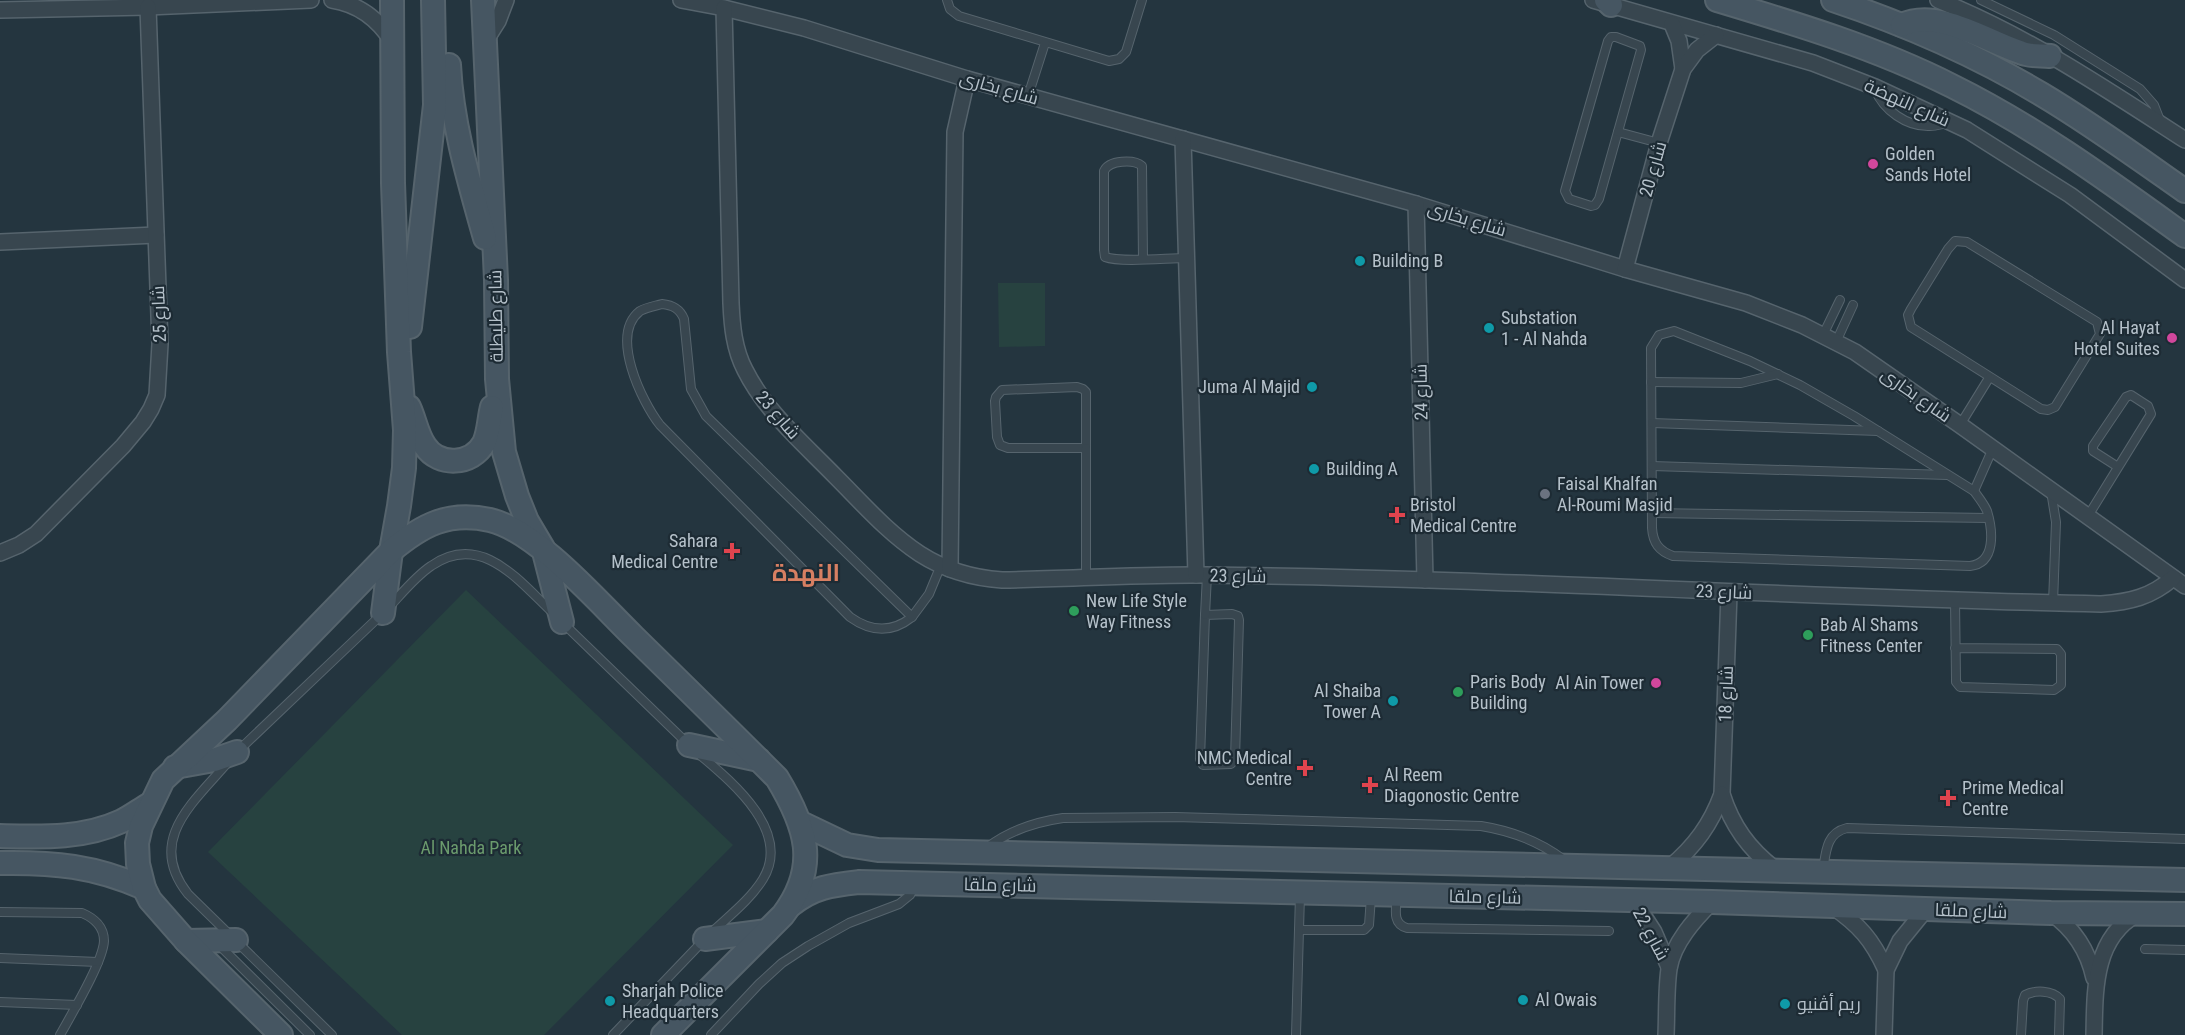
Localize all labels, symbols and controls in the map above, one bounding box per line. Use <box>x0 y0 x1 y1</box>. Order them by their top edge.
street label: شارع بخارى <box>957 66 1041 111</box>
street label: شارع النهضة <box>1860 74 1953 133</box>
street label: شارع 20 <box>1635 139 1672 200</box>
place label: Golden Sands Hotel <box>1885 143 1971 185</box>
marker: Golden Sands Hotel <box>1866 157 1880 171</box>
street label: شارع بخارى <box>1425 197 1509 242</box>
place label: Building B <box>1372 250 1443 271</box>
marker: Building B <box>1353 254 1367 268</box>
street label: شارع طليطلة <box>484 269 509 362</box>
street label: شارع 25 <box>147 285 172 343</box>
place label: Substation 1 - Al Nahda <box>1501 307 1587 349</box>
place label: Al Hayat Hotel Suites <box>2074 317 2160 359</box>
marker: Substation 1 - Al Nahda <box>1482 321 1496 335</box>
marker: Al Hayat Hotel Suites <box>2165 331 2179 345</box>
street label: شارع 24 <box>1410 363 1433 421</box>
street label: شارع بخارى <box>1876 363 1955 428</box>
place label: Juma Al Majid <box>1198 376 1300 397</box>
marker: Juma Al Majid <box>1305 380 1319 394</box>
street label: شارع 23 <box>750 386 805 444</box>
place label: Building A <box>1326 458 1399 479</box>
marker: Building A <box>1307 462 1321 476</box>
place label: Faisal Khalfan Al-Roumi Masjid <box>1557 473 1673 515</box>
marker: Faisal Khalfan Al-Roumi Masjid <box>1538 487 1552 501</box>
place label: Bristol Medical Centre <box>1410 494 1517 536</box>
marker: Bristol Medical Centre <box>1388 506 1406 524</box>
place label: Sahara Medical Centre <box>611 530 718 572</box>
marker: Sahara Medical Centre <box>723 542 741 560</box>
district label: النهدة <box>772 559 840 587</box>
street label: شارع 23 <box>1209 565 1267 588</box>
street label: شارع 23 <box>1695 580 1753 605</box>
place label: New Life Style Way Fitness <box>1086 590 1187 632</box>
marker: New Life Style Way Fitness <box>1067 604 1081 618</box>
place label: Bab Al Shams Fitness Center <box>1820 614 1923 656</box>
marker: Bab Al Shams Fitness Center <box>1801 628 1815 642</box>
street label: شارع 18 <box>1714 665 1739 723</box>
place label: Paris Body Building <box>1470 671 1546 713</box>
place label: Al Ain Tower <box>1555 672 1645 693</box>
marker: Al Ain Tower <box>1649 676 1663 690</box>
place label: Al Shaiba Tower A <box>1314 680 1382 722</box>
marker: Paris Body Building <box>1451 685 1465 699</box>
marker: Al Shaiba Tower A <box>1386 694 1400 708</box>
place label: NMC Medical Centre <box>1197 747 1292 789</box>
marker: NMC Medical Centre <box>1296 759 1314 777</box>
place label: Al Reem Diagonostic Centre <box>1384 764 1519 806</box>
marker: Al Reem Diagonostic Centre <box>1361 776 1379 794</box>
place label: Prime Medical Centre <box>1962 777 2064 819</box>
marker: Prime Medical Centre <box>1939 789 1957 807</box>
park label: Al Nahda Park <box>421 837 521 858</box>
street label: شارع ملقا <box>963 873 1037 898</box>
street label: شارع ملقا <box>1448 885 1522 910</box>
street label: شارع ملقا <box>1934 899 2008 924</box>
street label: شارع 22 <box>1627 904 1674 965</box>
place label: Sharjah Police Headquarters <box>622 980 724 1022</box>
place label: Al Owais <box>1535 989 1597 1010</box>
marker: Al Owais <box>1516 993 1530 1007</box>
place label: ريم أڤنيو <box>1797 993 1861 1016</box>
marker: Sharjah Police Headquarters <box>603 994 617 1008</box>
marker: ريم أڤنيو <box>1778 997 1792 1011</box>

